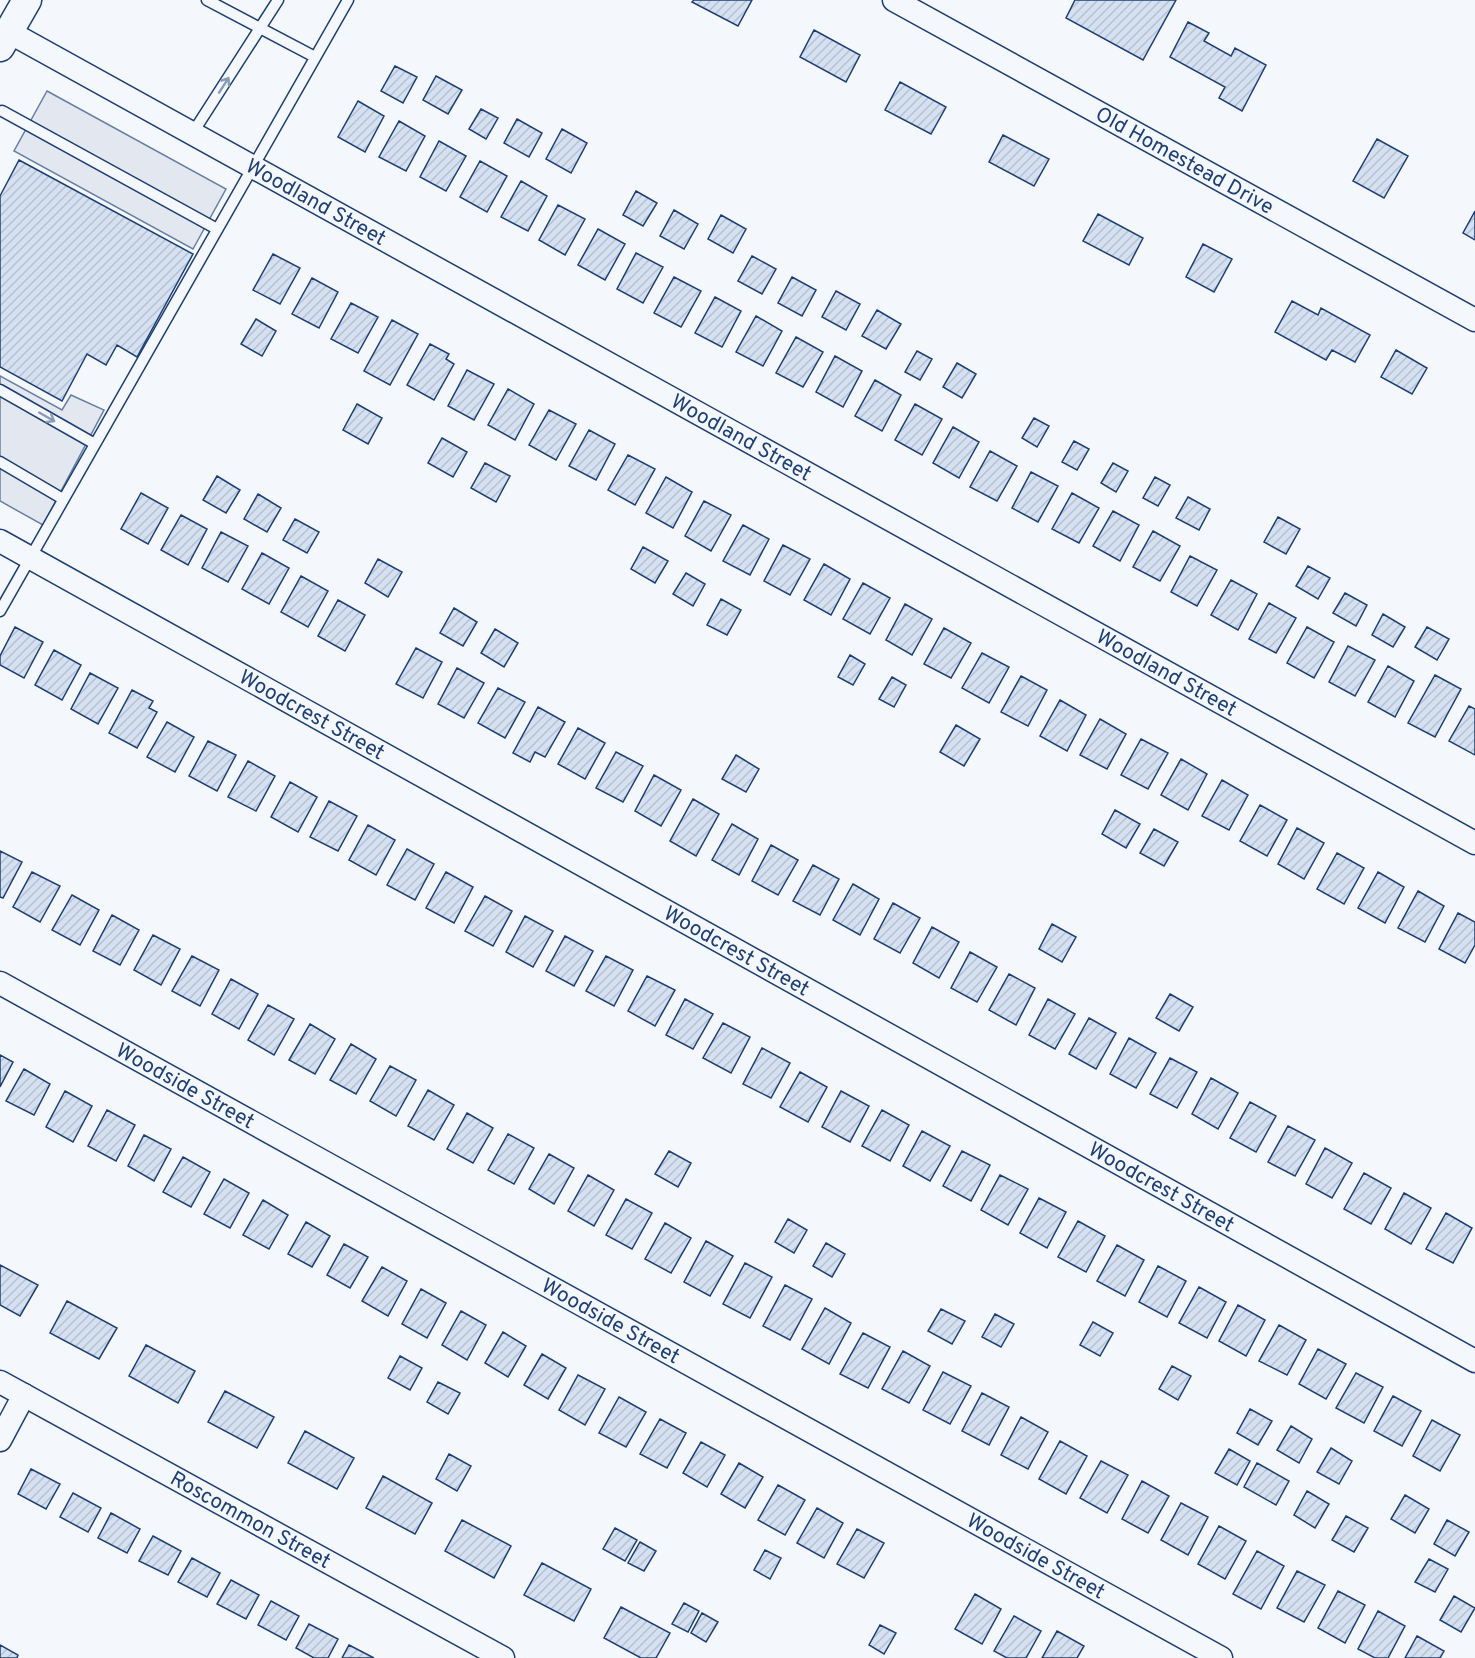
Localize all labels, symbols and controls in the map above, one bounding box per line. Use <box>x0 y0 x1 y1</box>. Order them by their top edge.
one-way arrow <box>217 76 230 93</box>
street label: Old Homestead Drive <box>1090 101 1278 221</box>
street label: Woodland Street <box>240 153 391 253</box>
street label: Woodland Street <box>666 389 816 488</box>
one-way arrow <box>38 411 55 423</box>
street label: Woodland Street <box>1091 624 1241 723</box>
street label: Woodcrest Street <box>234 664 389 767</box>
street label: Woodcrest Street <box>658 901 814 1003</box>
street label: Woodside Street <box>111 1038 259 1136</box>
street label: Woodcrest Street <box>1083 1137 1239 1239</box>
street label: Woodside Street <box>536 1273 684 1371</box>
street label: Roscommon Street <box>165 1466 335 1576</box>
street label: Woodside Street <box>961 1508 1110 1606</box>

